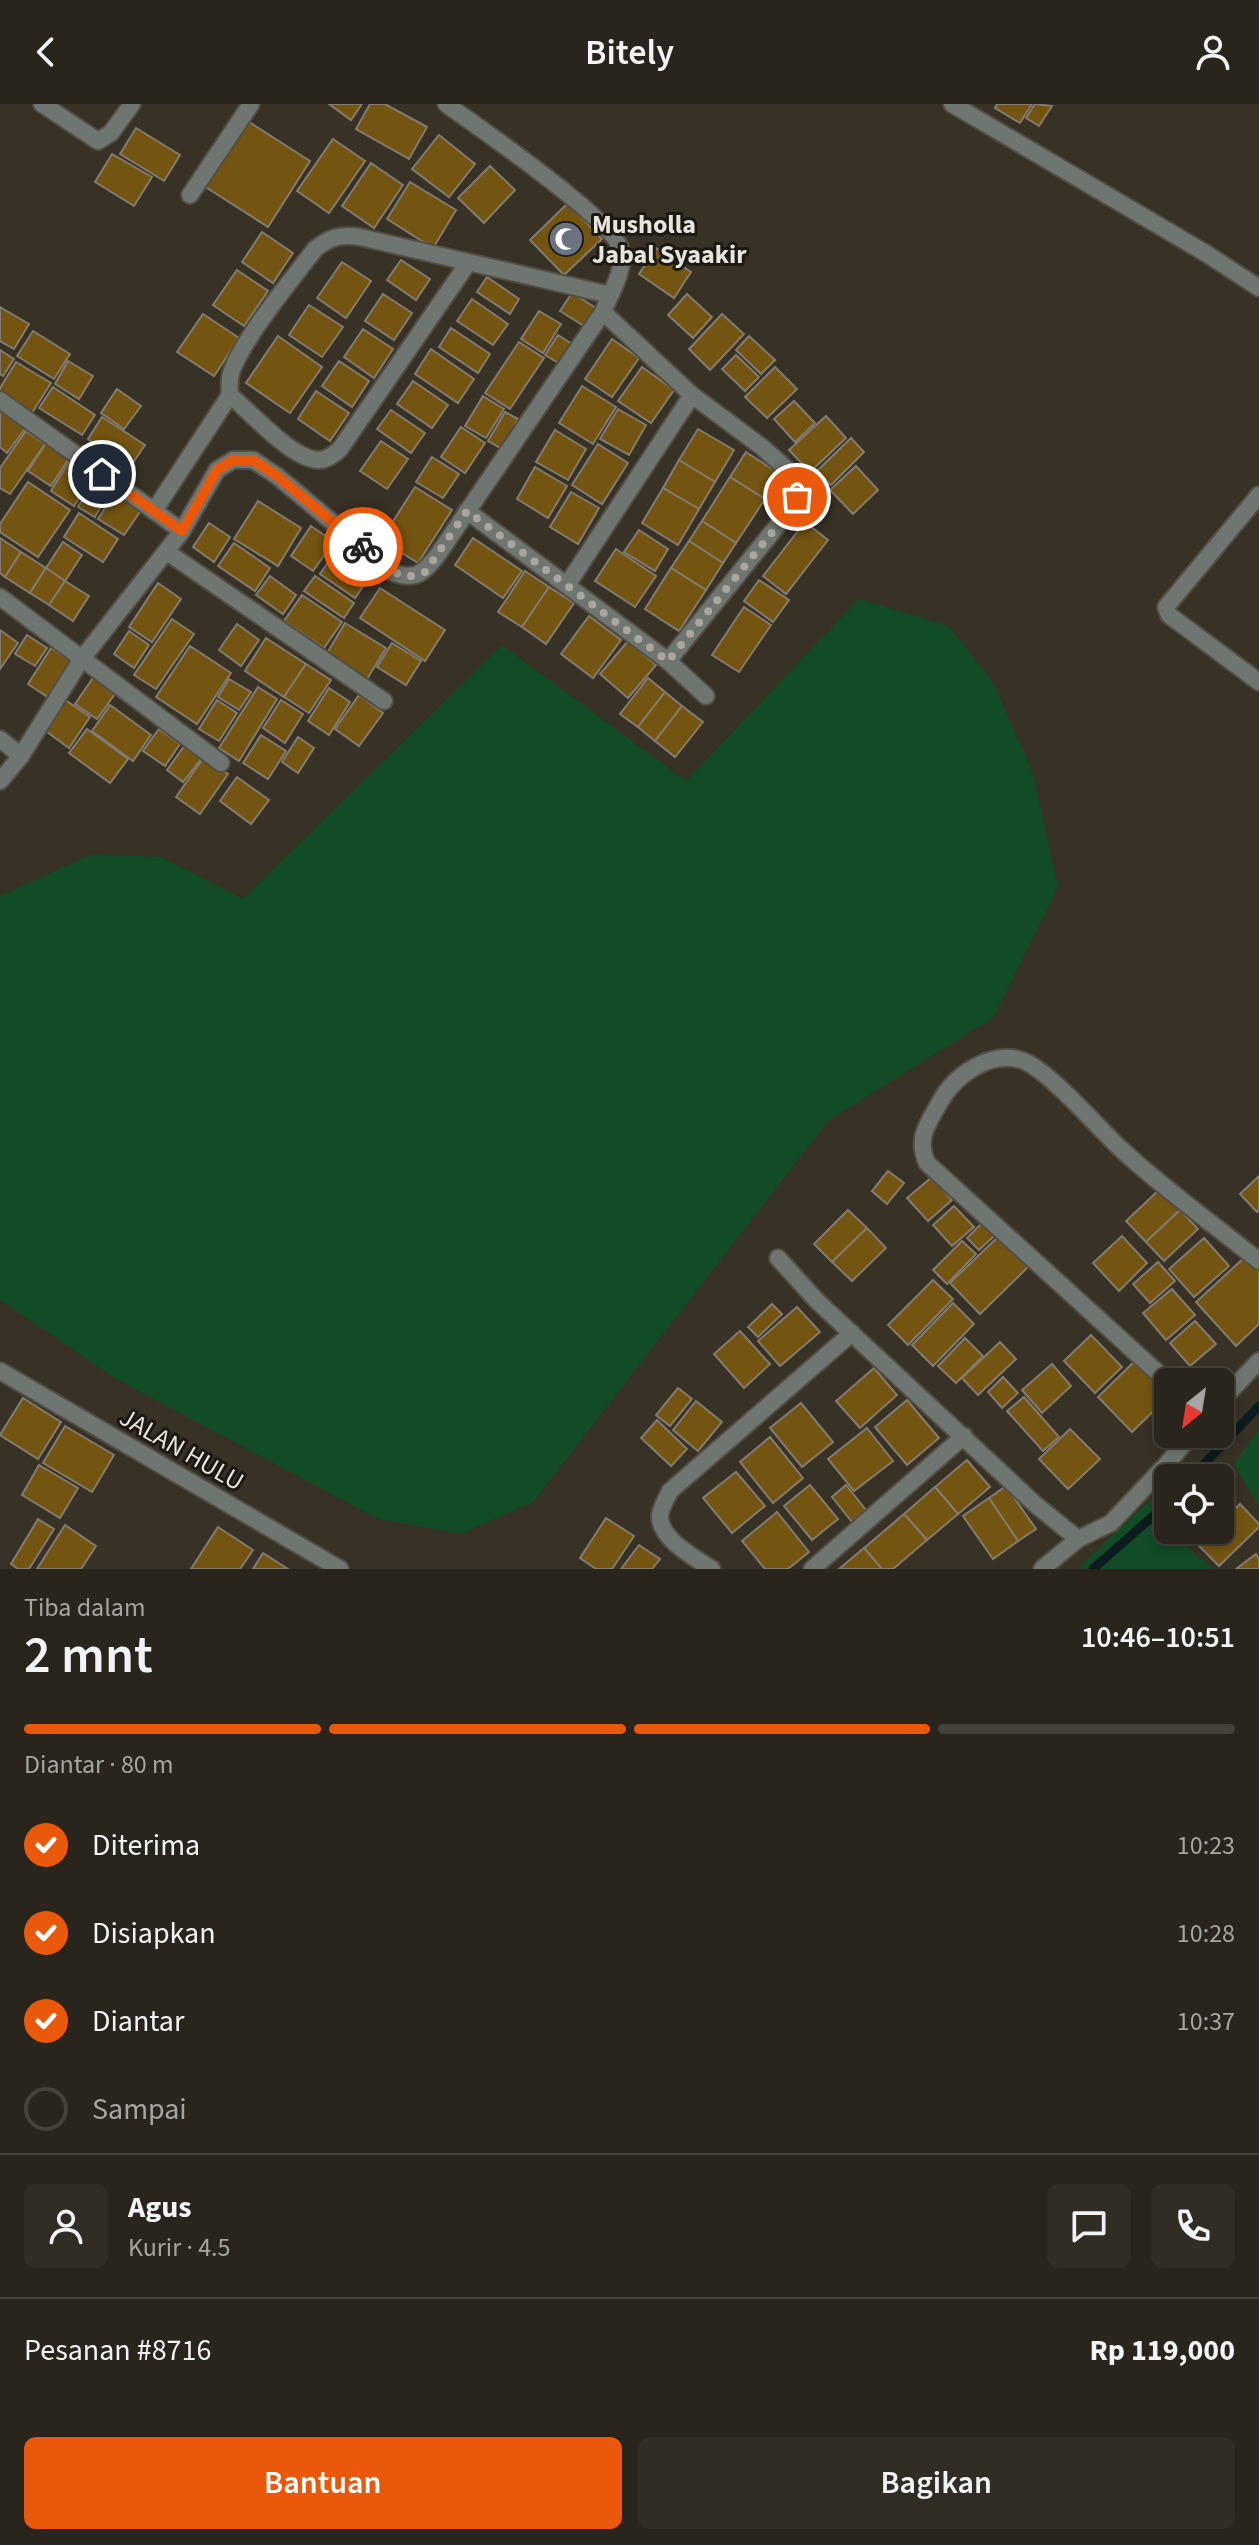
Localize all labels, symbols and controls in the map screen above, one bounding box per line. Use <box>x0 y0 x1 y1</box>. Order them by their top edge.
text: Bitely <box>585 27 674 78</box>
icon: back <box>24 30 68 74</box>
icon: person <box>1191 30 1235 74</box>
place label: Musholla Jabal Syaakir <box>592 206 747 273</box>
mosque icon: Musholla Jabal Syaakir <box>547 220 585 258</box>
pin <box>68 440 136 508</box>
icon: home <box>80 452 124 496</box>
pin <box>763 463 831 531</box>
icon: bag <box>775 475 819 519</box>
courier <box>323 507 403 587</box>
icon: bike <box>341 525 385 569</box>
north arrow <box>1154 1368 1234 1448</box>
map controls <box>1154 1368 1234 1544</box>
street label: JALAN HULU <box>113 1399 251 1500</box>
button: locate <box>1154 1464 1234 1544</box>
text: Tiba dalam <box>24 1589 145 1626</box>
text: 10:46–10:51 <box>1081 1616 1235 1659</box>
text: 2 mnt <box>24 1619 153 1693</box>
text: Diantar · 80 m <box>24 1746 174 1783</box>
icon: check <box>24 1823 68 1867</box>
text: Diterima <box>92 1824 200 1867</box>
text: 10:23 <box>1177 1827 1235 1864</box>
icon: check <box>24 1911 68 1955</box>
text: Disiapkan <box>92 1912 216 1955</box>
text: 10:28 <box>1177 1915 1235 1952</box>
icon: check <box>24 1999 68 2043</box>
text: Diantar <box>92 2000 184 2043</box>
text: 10:37 <box>1177 2003 1235 2040</box>
text: Sampai <box>92 2088 187 2131</box>
button: person <box>24 2184 108 2268</box>
button: chat <box>1047 2184 1131 2268</box>
button: phone <box>1151 2184 1235 2268</box>
text: Agus <box>128 2186 192 2229</box>
text: Kurir · 4.5 <box>128 2229 230 2266</box>
text: Pesanan #8716 <box>24 2329 211 2372</box>
text: Rp 119,000 <box>1089 2329 1235 2372</box>
button: Bantuan <box>24 2437 622 2529</box>
button: Bagikan <box>638 2437 1235 2529</box>

